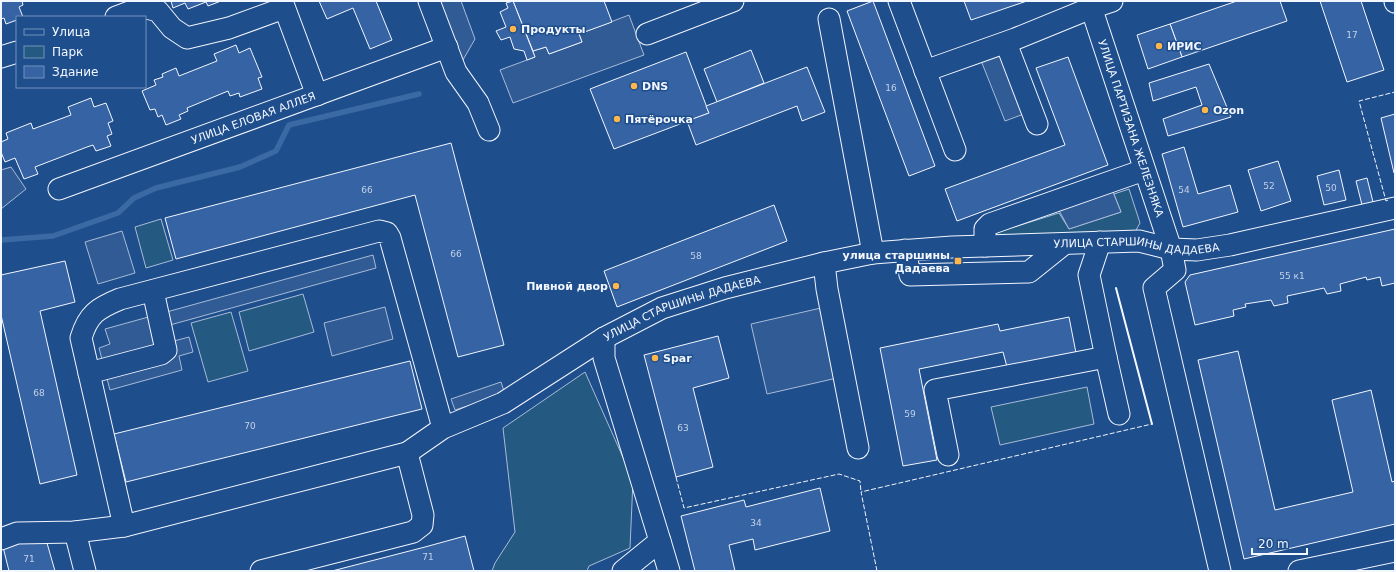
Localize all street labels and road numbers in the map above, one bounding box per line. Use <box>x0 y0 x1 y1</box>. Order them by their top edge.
street label: УЛИЦА ПАРТИЗАНА ЖЕЛЕЗНЯКА <box>1095 38 1166 219</box>
street label: УЛИЦА ЕЛОВАЯ АЛЛЕЯ <box>190 90 318 147</box>
street label: УЛИЦА СТАРШИНЫ ДАДАЕВА <box>1053 235 1221 257</box>
street label: УЛИЦА СТАРШИНЫ ДАДАЕВА <box>602 273 762 344</box>

